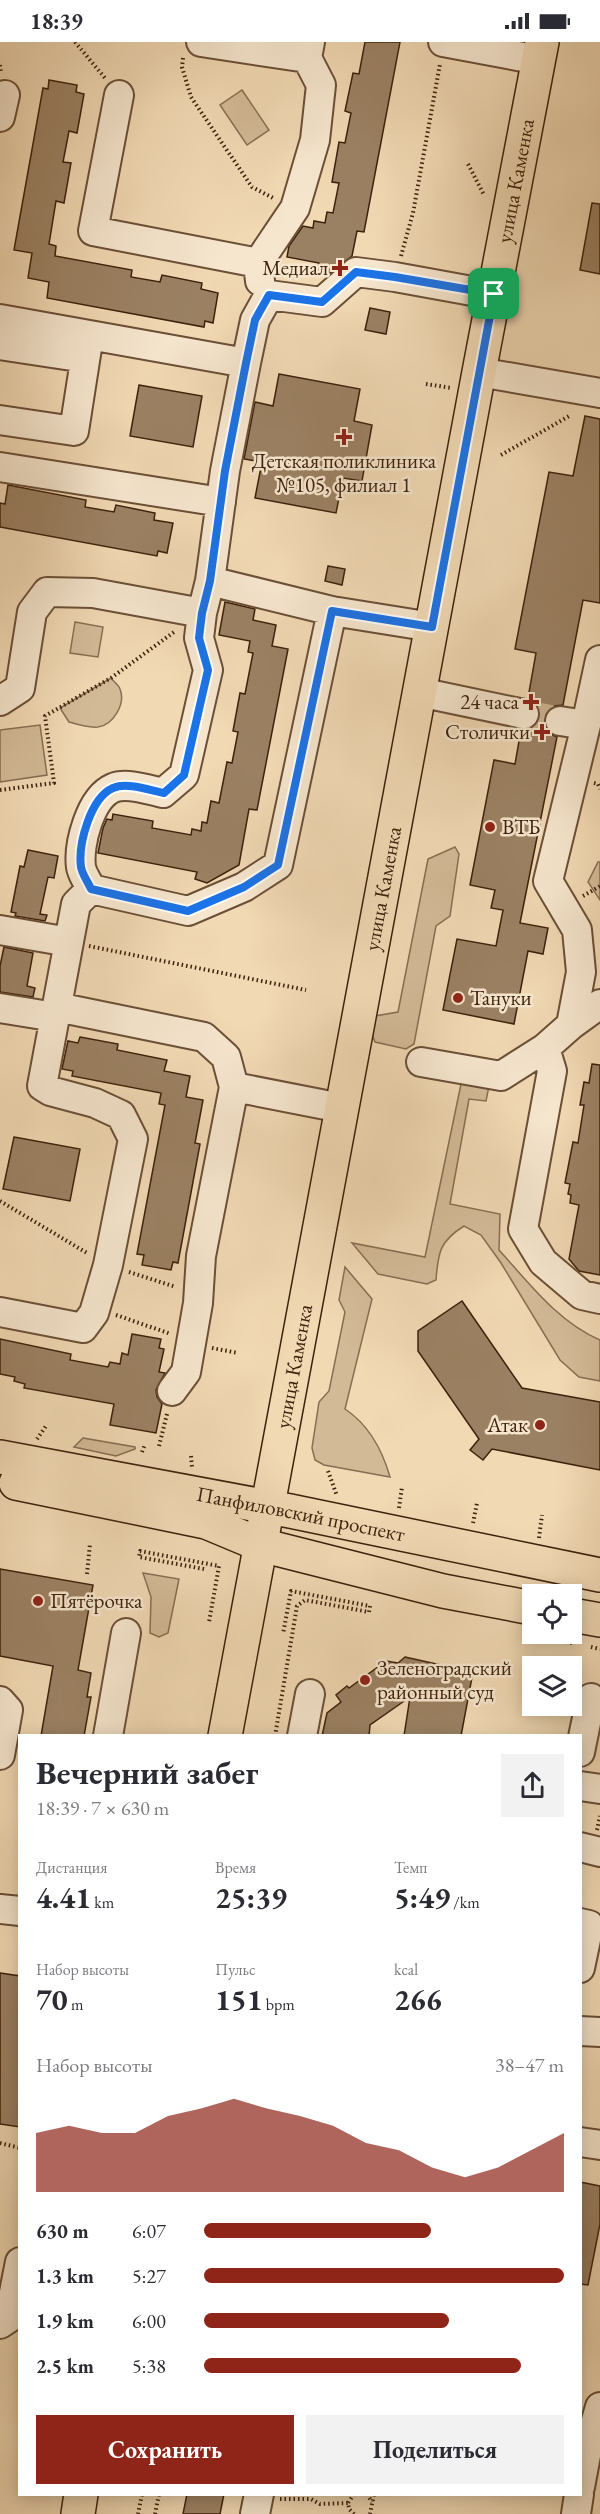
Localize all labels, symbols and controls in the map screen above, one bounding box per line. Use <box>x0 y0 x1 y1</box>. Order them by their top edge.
text: 18:39 <box>30 7 83 36</box>
street label: улица Каменка <box>490 116 540 245</box>
place label: Медиал <box>262 254 328 281</box>
marker: Медиал <box>333 261 347 275</box>
pin <box>468 268 519 319</box>
icon: arrive <box>477 277 510 310</box>
marker: Детская поликлиника №105, филиал 1 <box>335 428 353 446</box>
place label: Детская поликлиника №105, филиал 1 <box>252 447 437 498</box>
place label: 24 часа <box>460 688 520 715</box>
marker: 24 часа <box>524 695 538 709</box>
place label: Столички <box>445 718 530 745</box>
marker: Столички <box>535 725 549 739</box>
place label: ВТБ <box>502 813 540 840</box>
marker: ВТБ <box>483 820 497 834</box>
street label: улица Каменка <box>358 823 407 953</box>
place label: Тануки <box>470 984 532 1011</box>
marker: Тануки <box>451 991 465 1005</box>
street label: улица Каменка <box>269 1301 318 1431</box>
place label: Атак <box>486 1411 528 1438</box>
marker: Атак <box>533 1418 547 1432</box>
street label: Панфиловский проспект <box>194 1480 408 1547</box>
map controls <box>522 1584 582 1716</box>
button: locate <box>522 1584 582 1644</box>
place label: Пятёрочка <box>50 1587 143 1614</box>
marker: Пятёрочка <box>31 1594 45 1608</box>
place label: Зеленоградский районный суд <box>377 1654 512 1705</box>
button: layers <box>522 1656 582 1716</box>
marker: Зеленоградский районный суд <box>358 1673 372 1687</box>
text: Вечерний забег <box>36 1751 258 1794</box>
button: share <box>501 1754 564 1817</box>
text: 18:39 · 7 × 630 m <box>36 1795 169 1821</box>
text: Дистанция <box>36 1857 107 1878</box>
text: Время <box>215 1857 256 1878</box>
text: Темп <box>394 1857 427 1878</box>
text: 4.41 <box>36 1878 91 1917</box>
text: 25:39 <box>215 1878 287 1917</box>
text: 5:49 <box>394 1878 450 1917</box>
text: km <box>91 1892 114 1913</box>
text: /km <box>450 1892 480 1913</box>
text: Набор высоты <box>36 1959 129 1980</box>
text: Пульс <box>215 1959 256 1980</box>
text: kcal <box>394 1959 418 1980</box>
text: 70 <box>36 1980 68 2019</box>
text: 151 <box>215 1980 263 2019</box>
text: 266 <box>394 1980 442 2019</box>
text: m <box>68 1994 83 2015</box>
text: bpm <box>263 1994 295 2015</box>
text: Набор высоты <box>36 2052 152 2078</box>
text: 38–47 m <box>495 2052 564 2078</box>
text: 630 m <box>36 2218 89 2244</box>
text: 6:07 <box>132 2218 166 2244</box>
text: 1.3 km <box>36 2263 94 2289</box>
text: 5:27 <box>132 2263 166 2289</box>
text: 1.9 km <box>36 2308 94 2334</box>
text: 6:00 <box>132 2308 166 2334</box>
text: 2.5 km <box>36 2353 94 2379</box>
text: 5:38 <box>132 2353 166 2379</box>
button: Сохранить <box>36 2415 294 2484</box>
button: Поделиться <box>306 2415 564 2484</box>

